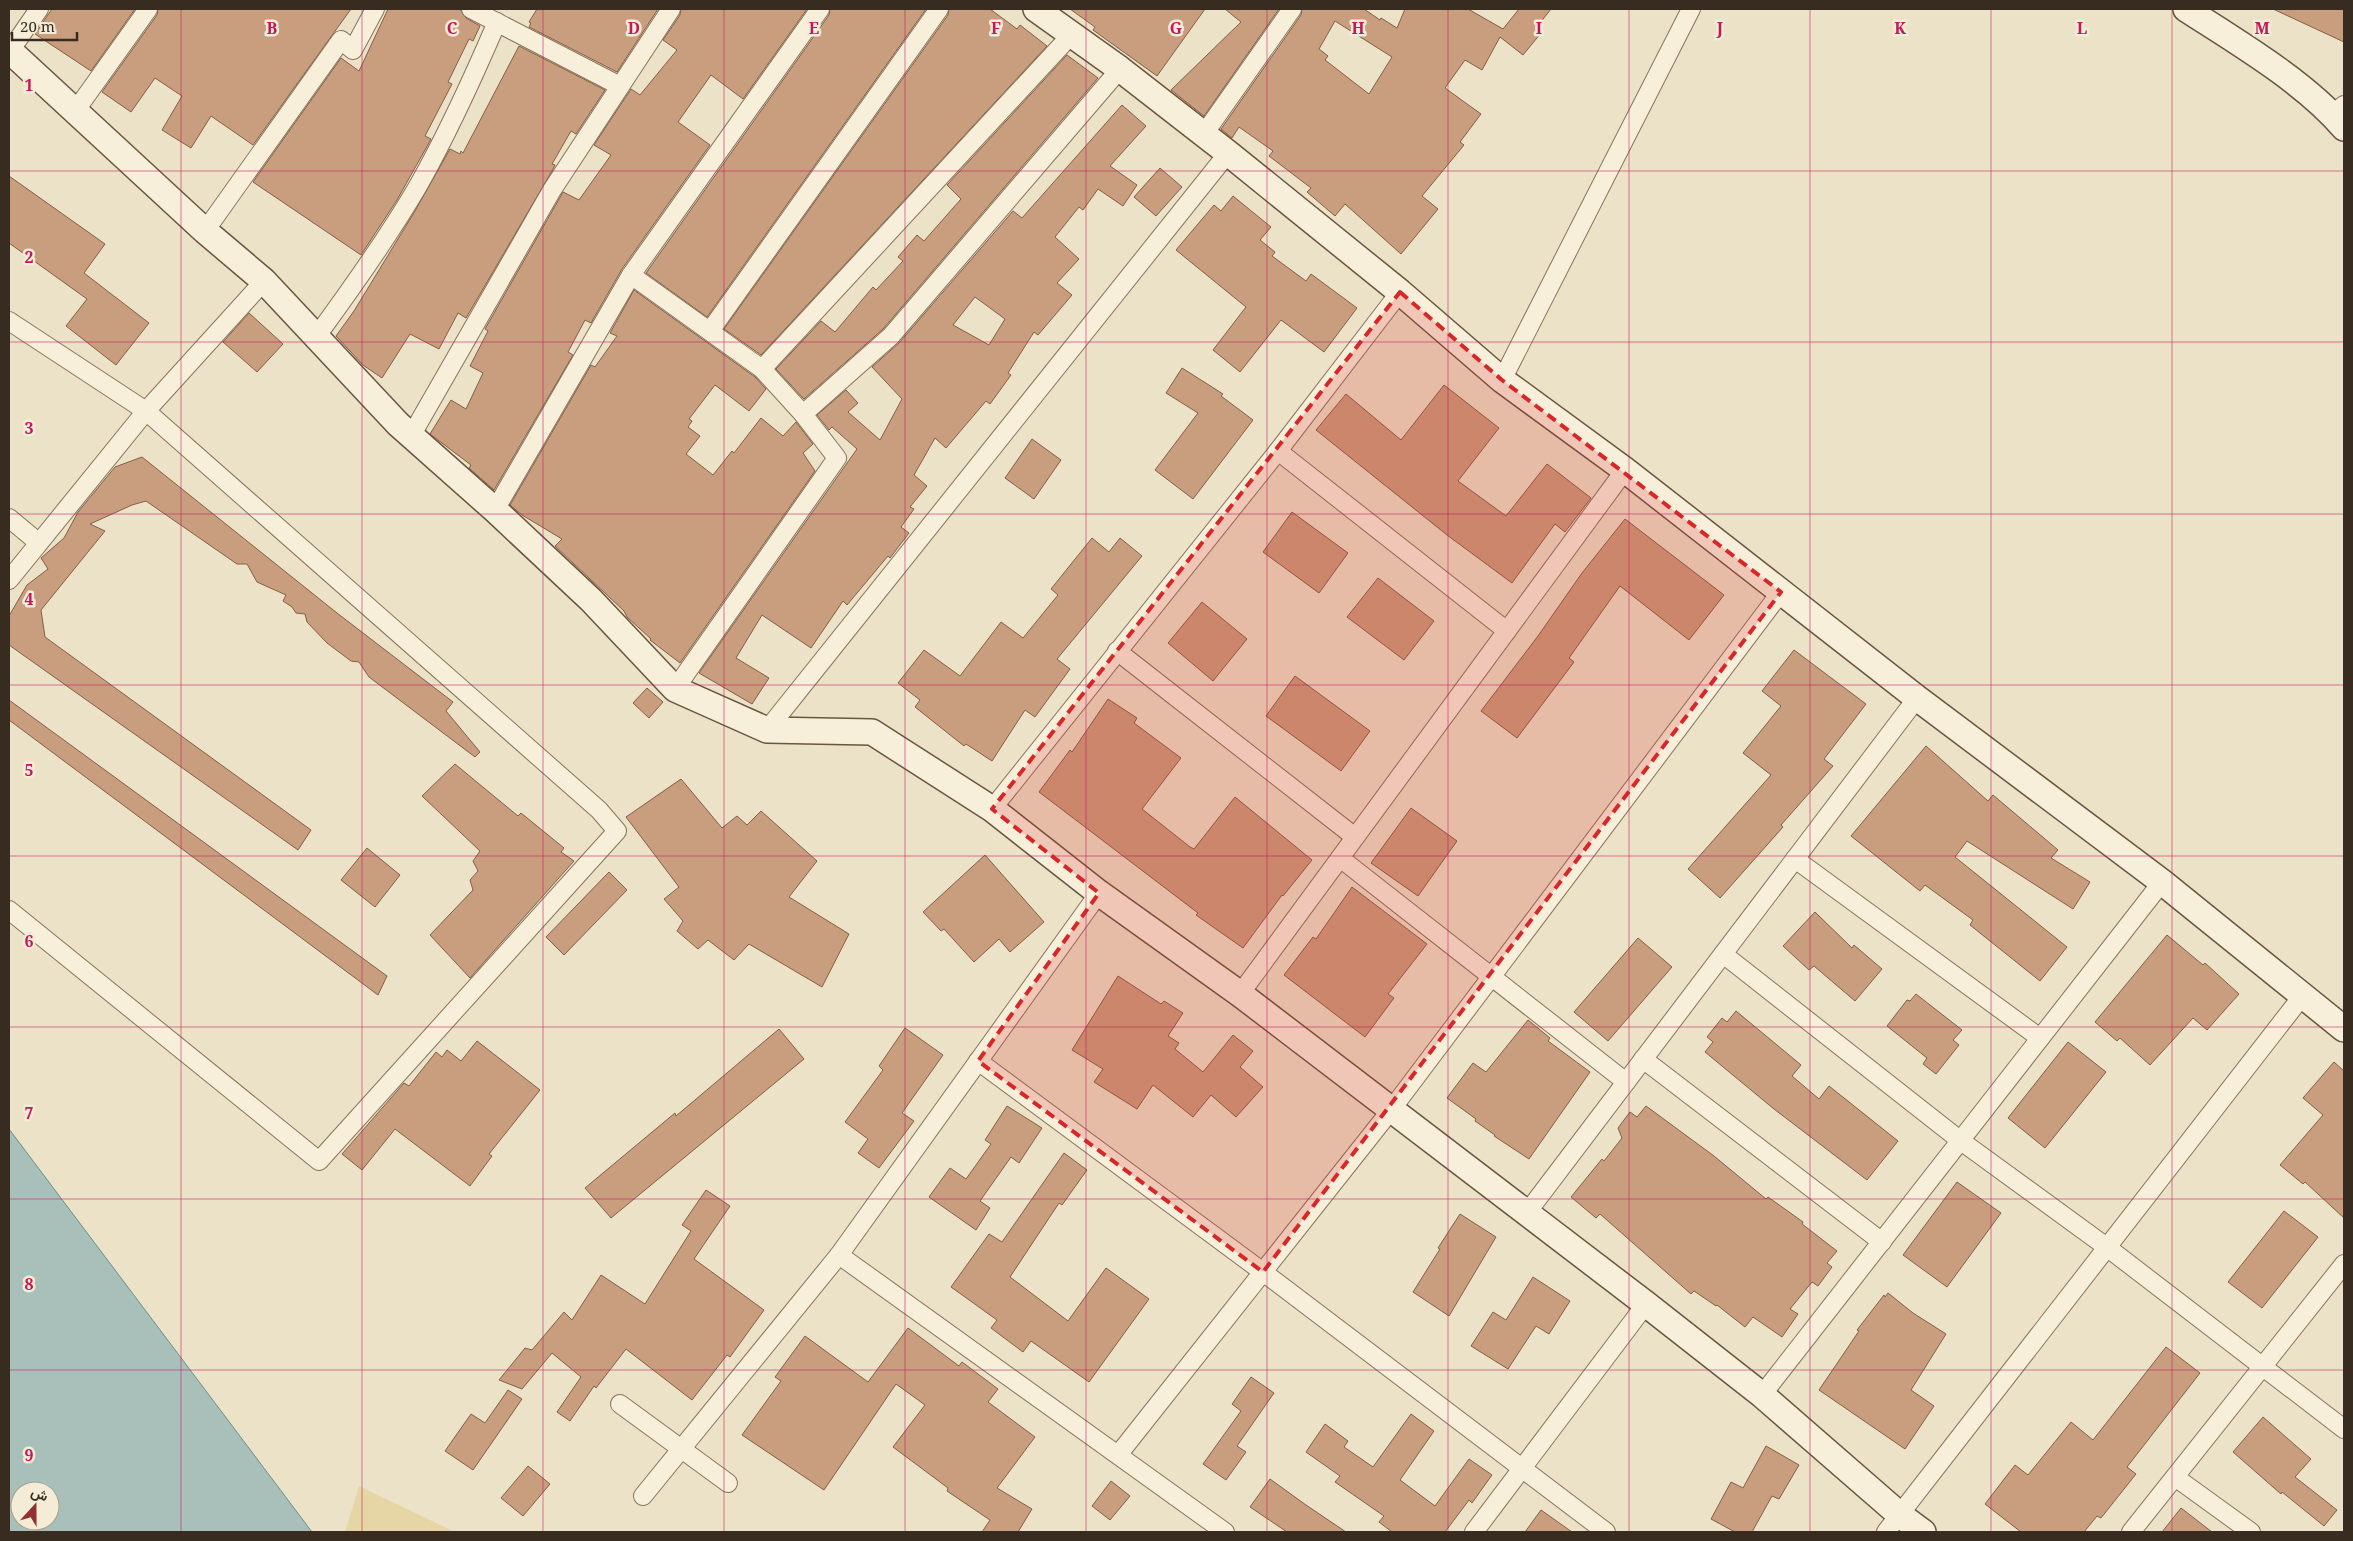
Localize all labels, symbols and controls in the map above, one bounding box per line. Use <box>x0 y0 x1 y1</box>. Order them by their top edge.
scale bar <box>12 10 78 42</box>
text: 20 m <box>20 16 55 36</box>
text: B <box>267 17 278 39</box>
text: C <box>447 17 458 39</box>
text: D <box>628 17 640 39</box>
text: E <box>809 17 819 39</box>
text: F <box>991 17 1001 39</box>
text: G <box>1170 17 1182 39</box>
text: H <box>1351 17 1365 39</box>
text: I <box>1536 17 1542 39</box>
text: J <box>1716 17 1724 39</box>
text: K <box>1894 17 1906 39</box>
text: L <box>2077 17 2087 39</box>
text: M <box>2254 17 2270 39</box>
text: 1 <box>24 74 34 96</box>
text: 2 <box>24 246 34 268</box>
text: 3 <box>24 417 34 439</box>
text: 4 <box>24 588 34 610</box>
text: 5 <box>24 759 34 781</box>
text: 6 <box>24 930 34 952</box>
text: 7 <box>24 1102 34 1124</box>
text: 8 <box>24 1273 34 1295</box>
text: 9 <box>24 1444 34 1466</box>
north arrow <box>10 1481 60 1531</box>
text: ش <box>29 1482 51 1505</box>

